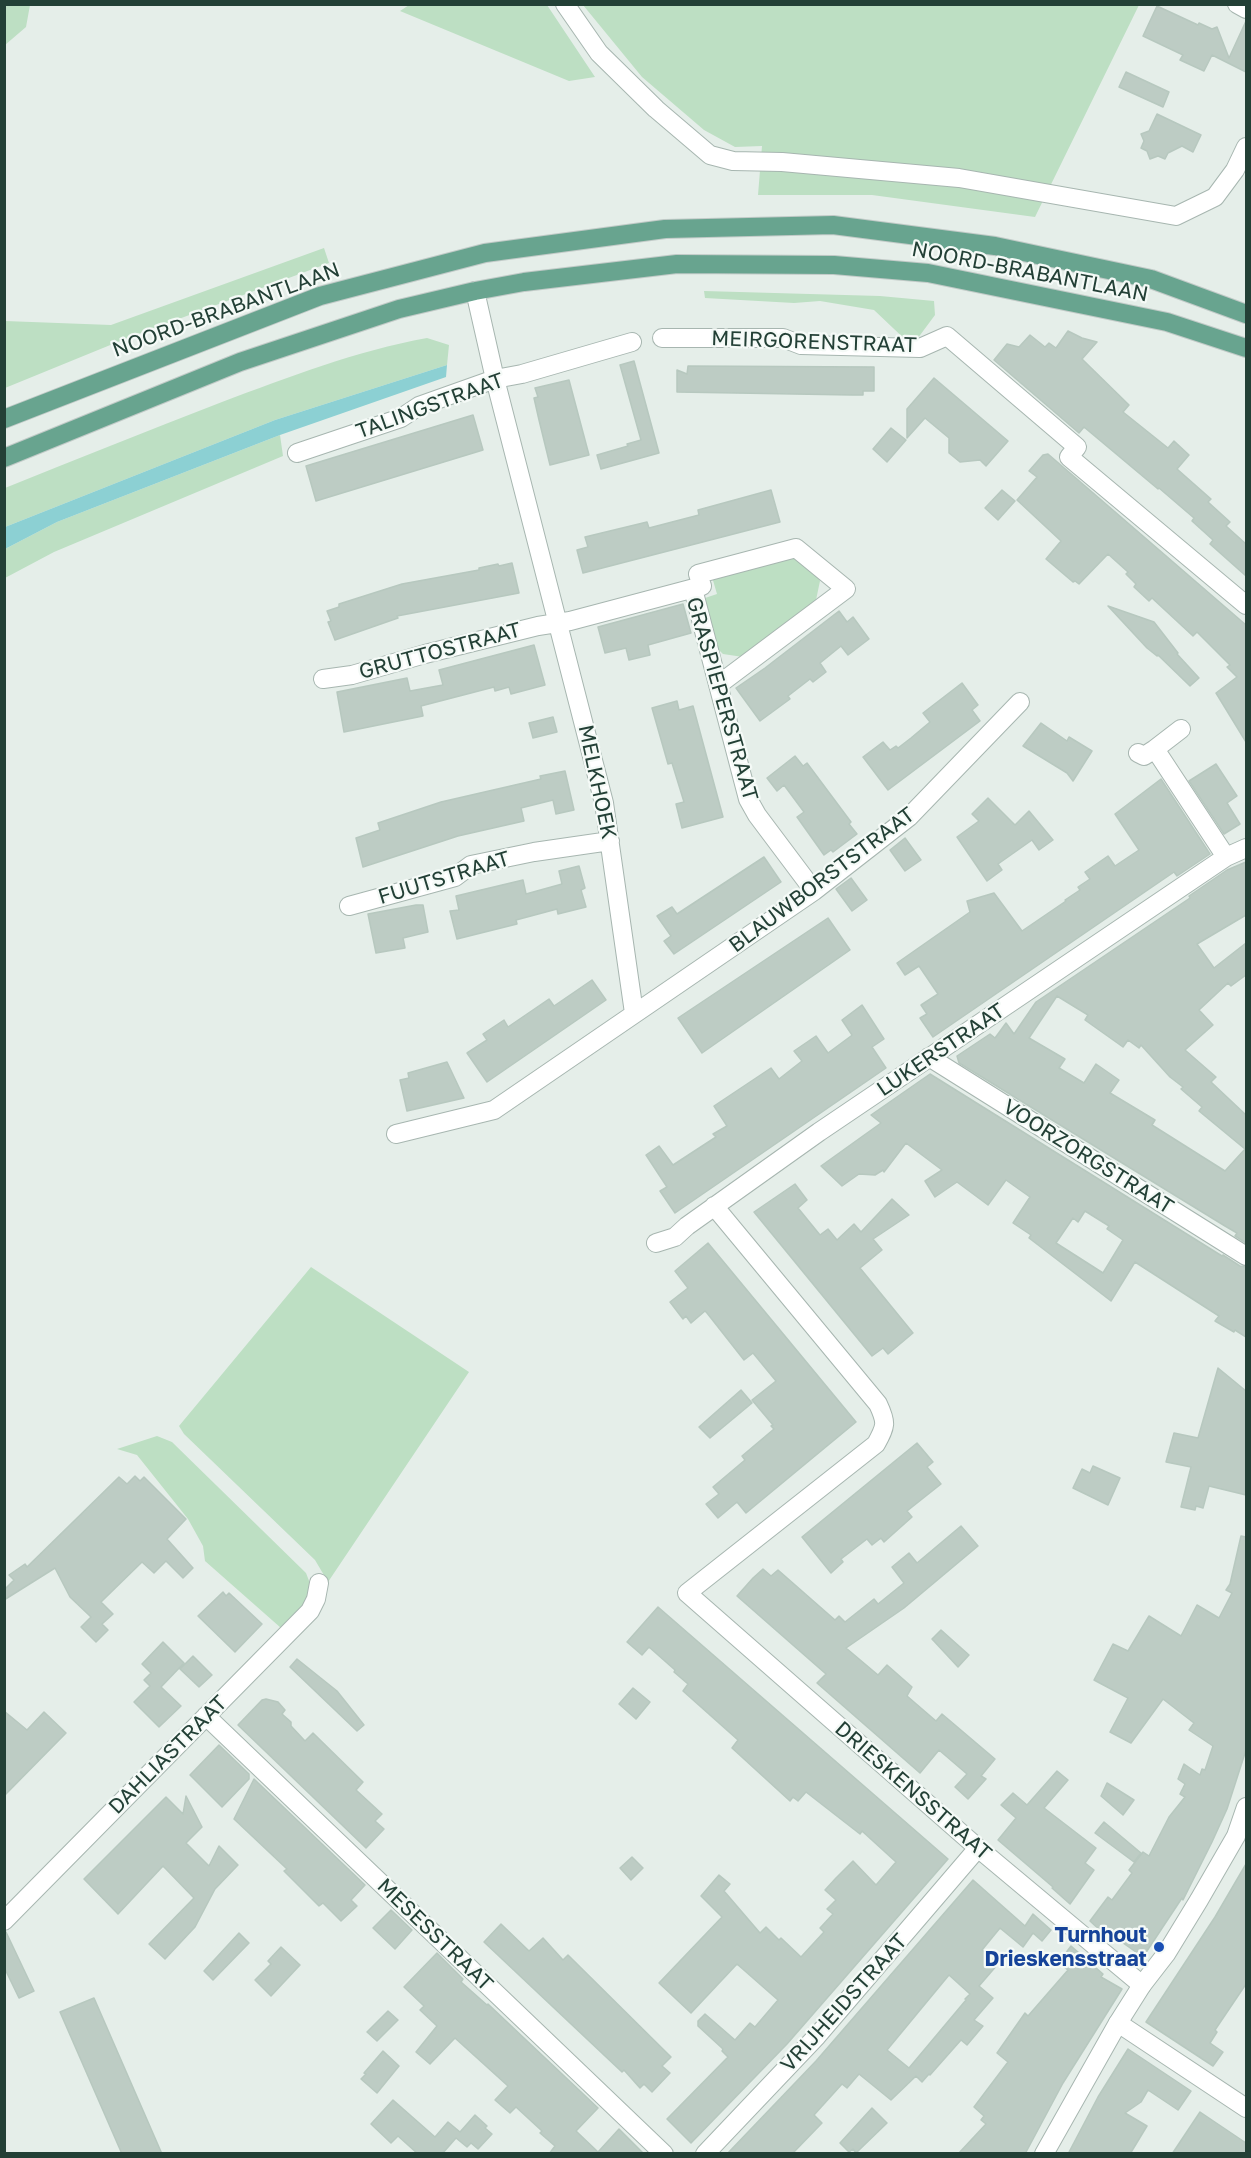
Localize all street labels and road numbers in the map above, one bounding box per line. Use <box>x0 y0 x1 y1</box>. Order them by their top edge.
street label: NOORD-BRABANTLAAN <box>910 237 1150 307</box>
street label: NOORD-BRABANTLAAN <box>109 257 343 363</box>
street label: MEIRGORENSTRAAT <box>711 326 917 358</box>
street label: TALINGSTRAAT <box>353 368 507 444</box>
street label: GRASPIEPERSTRAAT <box>681 594 763 804</box>
street label: GRUTTOSTRAAT <box>356 617 524 685</box>
street label: MELKHOEK <box>573 723 621 841</box>
street label: BLAUWBORSTSTRAAT <box>724 802 920 958</box>
street label: FUUTSTRAAT <box>375 846 513 910</box>
street label: LUKERSTRAAT <box>872 998 1010 1102</box>
street label: VOORZORGSTRAAT <box>998 1094 1178 1220</box>
street label: DAHLIASTRAAT <box>104 1691 232 1819</box>
street label: DRIESKENSSTRAAT <box>830 1716 996 1866</box>
street label: MESESSTRAAT <box>372 1873 498 1997</box>
street label: VRIJHEIDSTRAAT <box>775 1929 913 2077</box>

